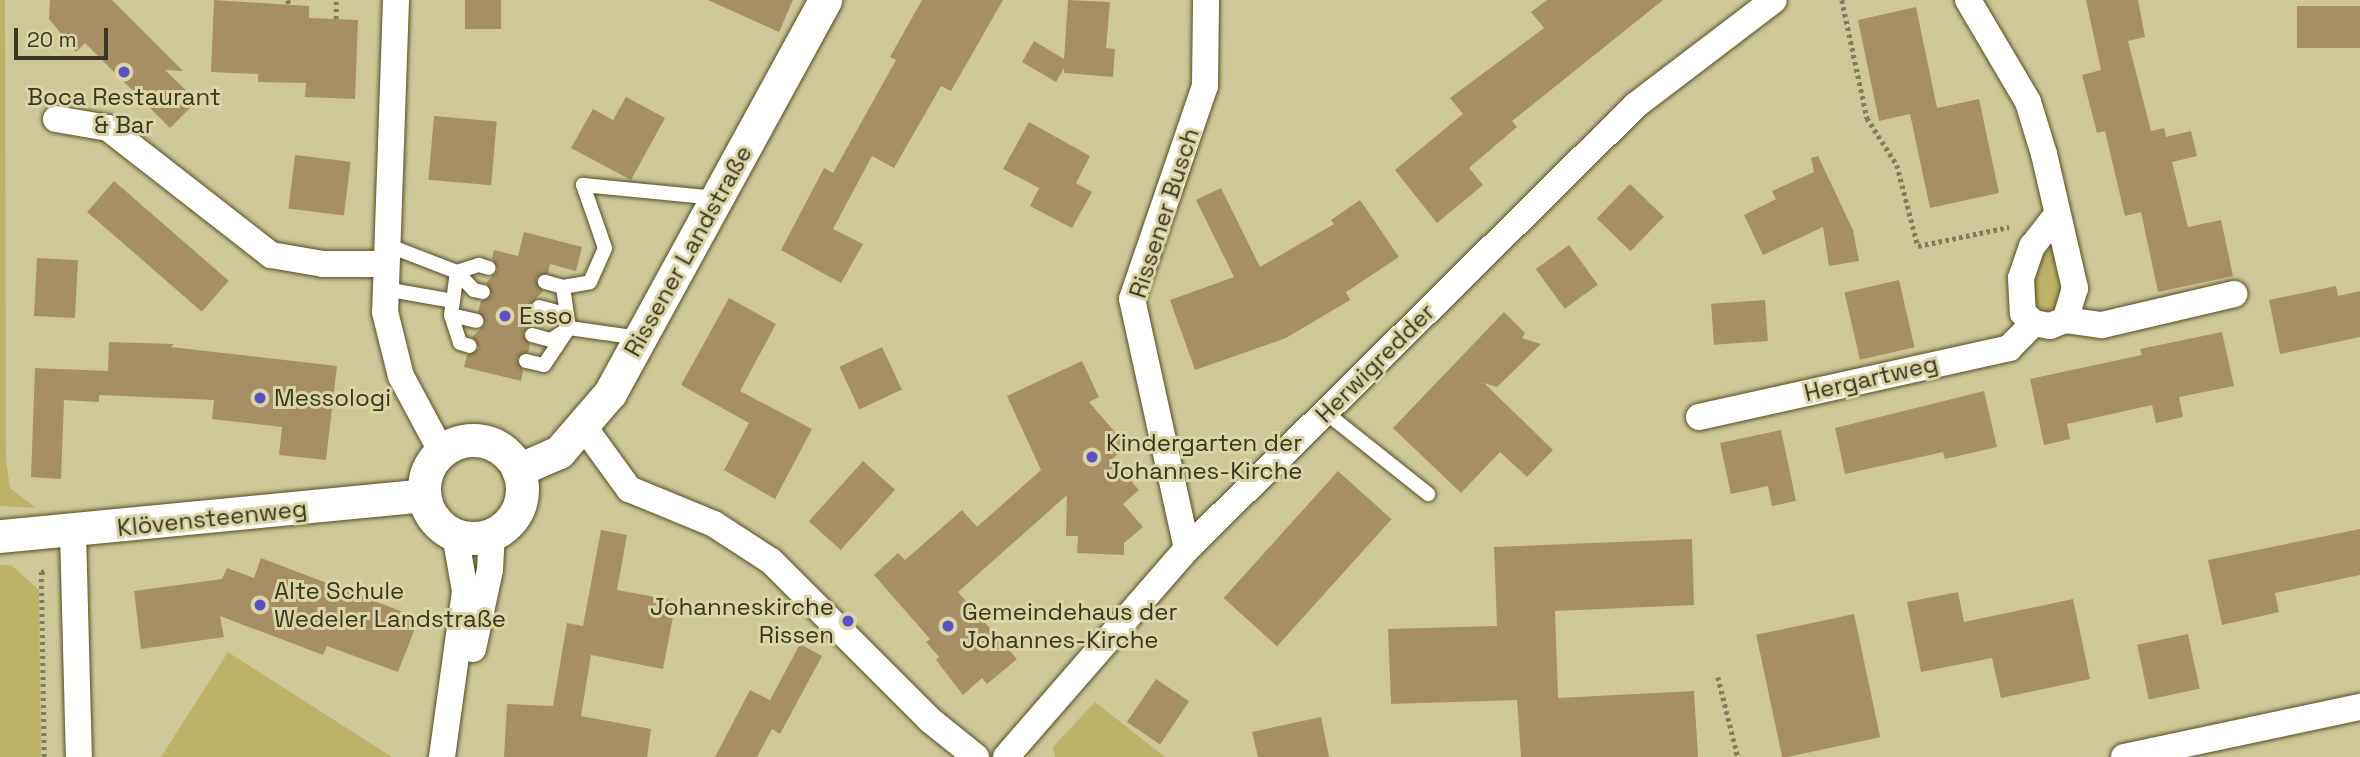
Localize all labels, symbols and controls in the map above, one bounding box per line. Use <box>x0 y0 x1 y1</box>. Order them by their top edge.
scale bar <box>18 14 112 58</box>
text: 20 m <box>27 26 77 53</box>
marker: Boca Restaurant & Bar <box>116 64 132 80</box>
place label: Boca Restaurant & Bar <box>27 83 221 139</box>
street label: Rissener Busch <box>1123 124 1205 302</box>
street label: Rissener Landstraße <box>618 140 758 362</box>
street label: Herwigredder <box>1309 297 1441 429</box>
place label: Esso <box>519 302 573 330</box>
marker: Esso <box>497 308 513 324</box>
street label: Hergartweg <box>1801 349 1941 407</box>
place label: Messologi <box>274 384 391 412</box>
marker: Messologi <box>252 390 268 406</box>
place label: Kindergarten der Johannes-Kirche <box>1106 429 1303 485</box>
marker: Kindergarten der Johannes-Kirche <box>1084 449 1100 465</box>
street label: Klövensteenweg <box>116 494 308 542</box>
place label: Alte Schule Wedeler Landstraße <box>274 577 506 633</box>
place label: Johanneskirche Rissen <box>650 593 834 649</box>
marker: Alte Schule Wedeler Landstraße <box>252 597 268 613</box>
place label: Gemeindehaus der Johannes-Kirche <box>962 598 1178 654</box>
marker: Johanneskirche Rissen <box>840 613 856 629</box>
marker: Gemeindehaus der Johannes-Kirche <box>940 618 956 634</box>

